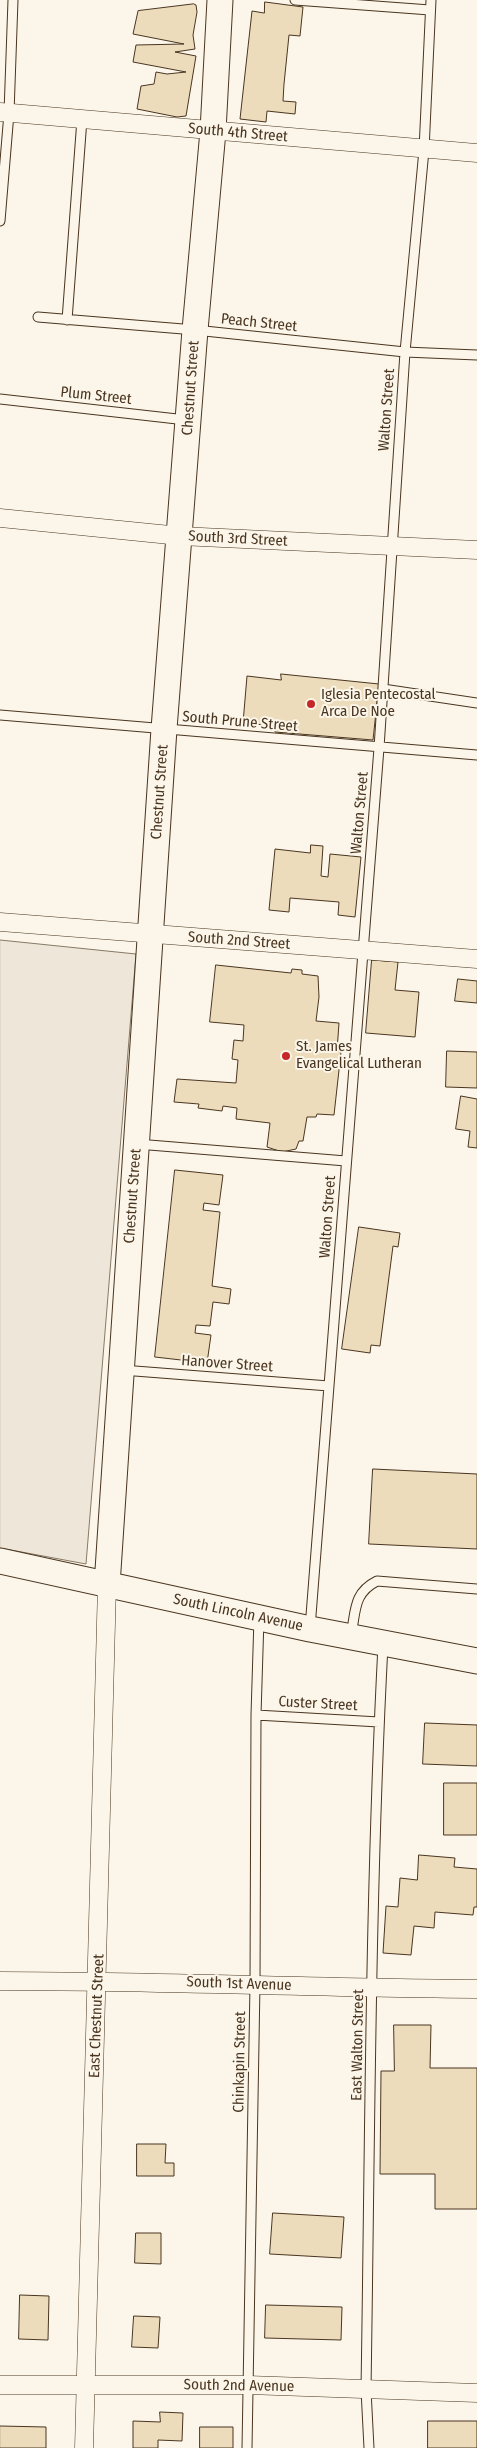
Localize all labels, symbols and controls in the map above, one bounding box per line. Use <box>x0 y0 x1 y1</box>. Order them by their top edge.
street label: South 4th Street <box>187 120 289 146</box>
street label: Peach Street <box>220 310 298 336</box>
street label: Chestnut Street <box>179 340 203 436</box>
street label: Walton Street <box>375 368 399 452</box>
street label: Plum Street <box>60 383 132 409</box>
street label: South 3rd Street <box>188 527 288 551</box>
place label: Iglesia Pentecostal Arca De Noe <box>321 686 436 721</box>
marker: Iglesia Pentecostal Arca De Noe <box>305 698 317 710</box>
street label: South Prune Street <box>182 708 298 736</box>
street label: Chestnut Street <box>148 744 172 840</box>
street label: Walton Street <box>347 771 373 855</box>
street label: South 2nd Street <box>187 928 291 954</box>
place label: St. James Evangelical Lutheran <box>296 1038 422 1073</box>
marker: St. James Evangelical Lutheran <box>280 1050 292 1062</box>
street label: Chestnut Street <box>121 1148 145 1244</box>
street label: Walton Street <box>316 1175 340 1259</box>
street label: Hanover Street <box>181 1352 273 1376</box>
street label: South Lincoln Avenue <box>171 1590 305 1636</box>
street label: Custer Street <box>278 1693 358 1715</box>
street label: East Chestnut Street <box>86 1954 108 2078</box>
street label: South 1st Avenue <box>186 1973 292 1995</box>
street label: East Walton Street <box>348 1989 368 2101</box>
street label: Chinkapin Street <box>230 2011 250 2113</box>
street label: South 2nd Avenue <box>184 2376 294 2396</box>

